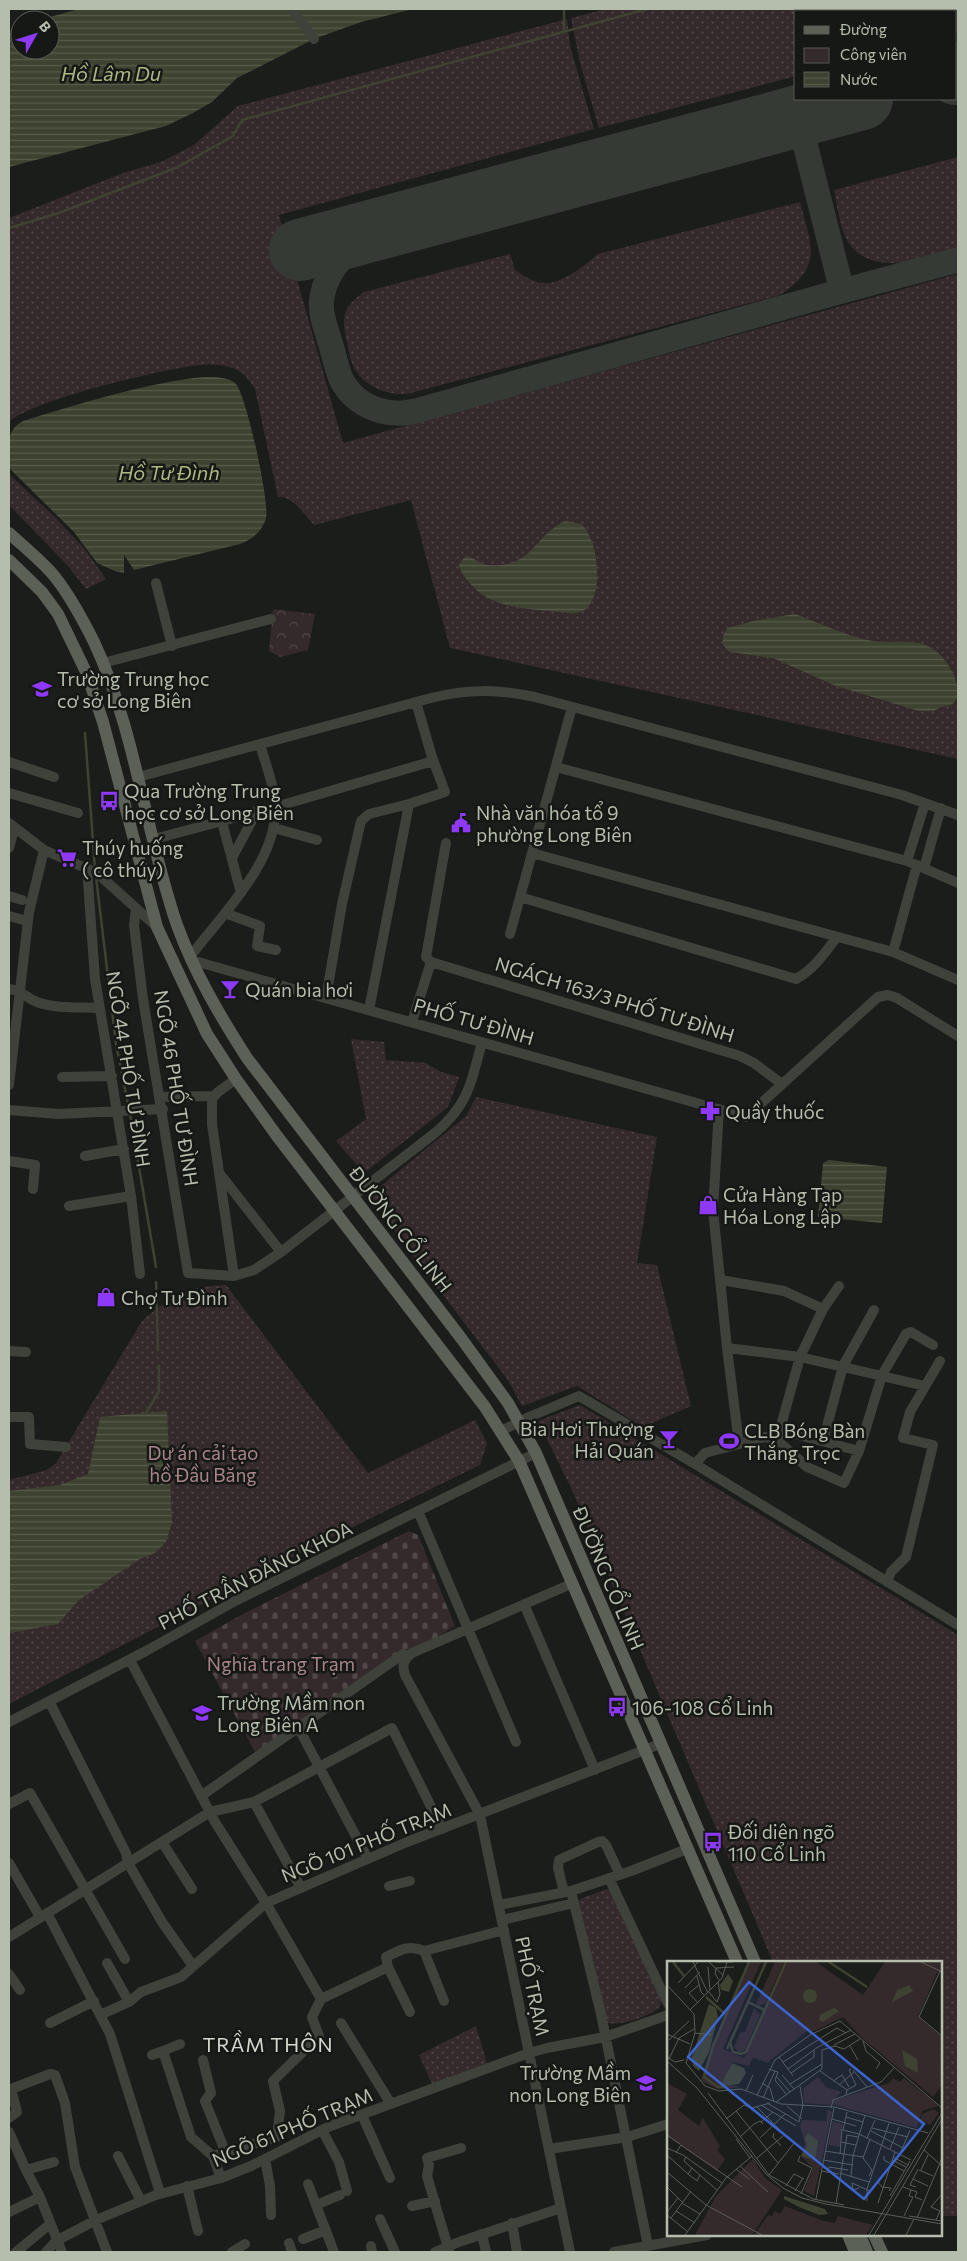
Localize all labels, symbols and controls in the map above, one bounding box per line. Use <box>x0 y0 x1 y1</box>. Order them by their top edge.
north arrow <box>10 10 60 60</box>
legend <box>794 10 957 100</box>
text: B <box>36 18 55 35</box>
text: Đường <box>839 20 887 38</box>
text: Công viên <box>840 45 907 63</box>
water label: Hồ Lâm Du <box>61 61 161 85</box>
text: Nước <box>840 70 878 88</box>
water label: Hồ Tư Đình <box>118 460 220 484</box>
place label: Trường Trung học cơ sở Long Biên <box>57 667 209 712</box>
school or university icon: Trường Trung học cơ sở Long Biên <box>31 678 53 700</box>
place label: Qua Trường Trung học cơ sở Long Biên <box>124 779 294 824</box>
bus stop icon: Qua Trường Trung học cơ sở Long Biên <box>98 790 120 812</box>
place label: Nhà văn hóa tổ 9 phường Long Biên <box>476 801 632 846</box>
public building icon: Nhà văn hóa tổ 9 phường Long Biên <box>450 812 472 834</box>
place label: Thúy huống ( cô thúy) <box>82 836 183 881</box>
supermarket icon: Thúy huống ( cô thúy) <box>56 847 78 869</box>
street label: NGÁCH 163/3 PHỐ TƯ ĐÌNH <box>493 949 738 1046</box>
street label: NGÕ 44 PHỐ TƯ ĐÌNH <box>102 969 159 1169</box>
bar icon: Quán bia hơi <box>219 978 241 1000</box>
place label: Quán bia hơi <box>245 978 353 1001</box>
street label: NGÕ 46 PHỐ TƯ ĐÌNH <box>150 988 207 1188</box>
street label: PHỐ TƯ ĐÌNH <box>411 990 538 1049</box>
pharmacy icon: Quầy thuốc <box>699 1100 721 1122</box>
place label: Quầy thuốc <box>725 1100 824 1123</box>
street label: ĐƯỜNG CỔ LINH <box>344 1159 460 1296</box>
place label: Cửa Hàng Tạp Hóa Long Lập <box>723 1183 842 1228</box>
shop icon: Cửa Hàng Tạp Hóa Long Lập <box>697 1194 719 1216</box>
shop icon: Chợ Tư Đình <box>95 1286 117 1308</box>
place label: Chợ Tư Đình <box>121 1286 228 1309</box>
place label: Bia Hơi Thượng Hải Quán <box>520 1417 654 1462</box>
place label: CLB Bóng Bàn Thắng Trọc <box>744 1419 865 1464</box>
bar icon: Bia Hơi Thượng Hải Quán <box>658 1428 680 1450</box>
sports icon: CLB Bóng Bàn Thắng Trọc <box>718 1430 740 1452</box>
park label: Dự án cải tạo hồ Đầu Băng <box>148 1441 258 1486</box>
street label: ĐƯỜNG CỔ LINH <box>568 1501 652 1653</box>
street label: PHỐ TRẦN ĐĂNG KHOA <box>153 1513 356 1634</box>
park label: Nghĩa trang Trạm <box>207 1652 355 1675</box>
place label: Trường Mầm non Long Biên A <box>217 1691 365 1736</box>
bus stop icon: 106-108 Cổ Linh <box>606 1696 628 1718</box>
place label: 106-108 Cổ Linh <box>632 1696 773 1719</box>
school or university icon: Trường Mầm non Long Biên A <box>191 1702 213 1724</box>
street label: NGÕ 101 PHỐ TRẠM <box>277 1795 454 1887</box>
place label: Đối diện ngõ 110 Cổ Linh <box>727 1820 835 1865</box>
bus stop icon: Đối diện ngõ 110 Cổ Linh <box>702 1831 724 1853</box>
street label: PHỐ TRẠM <box>511 1933 558 2038</box>
inset map <box>667 1961 942 2236</box>
district label: TRẦM THÔN <box>202 2030 334 2056</box>
place label: Trường Mầm non Long Biên <box>509 2061 631 2106</box>
school or university icon: Trường Mầm non Long Biên <box>635 2072 657 2094</box>
street label: NGÕ 61 PHỐ TRẠM <box>207 2080 376 2171</box>

